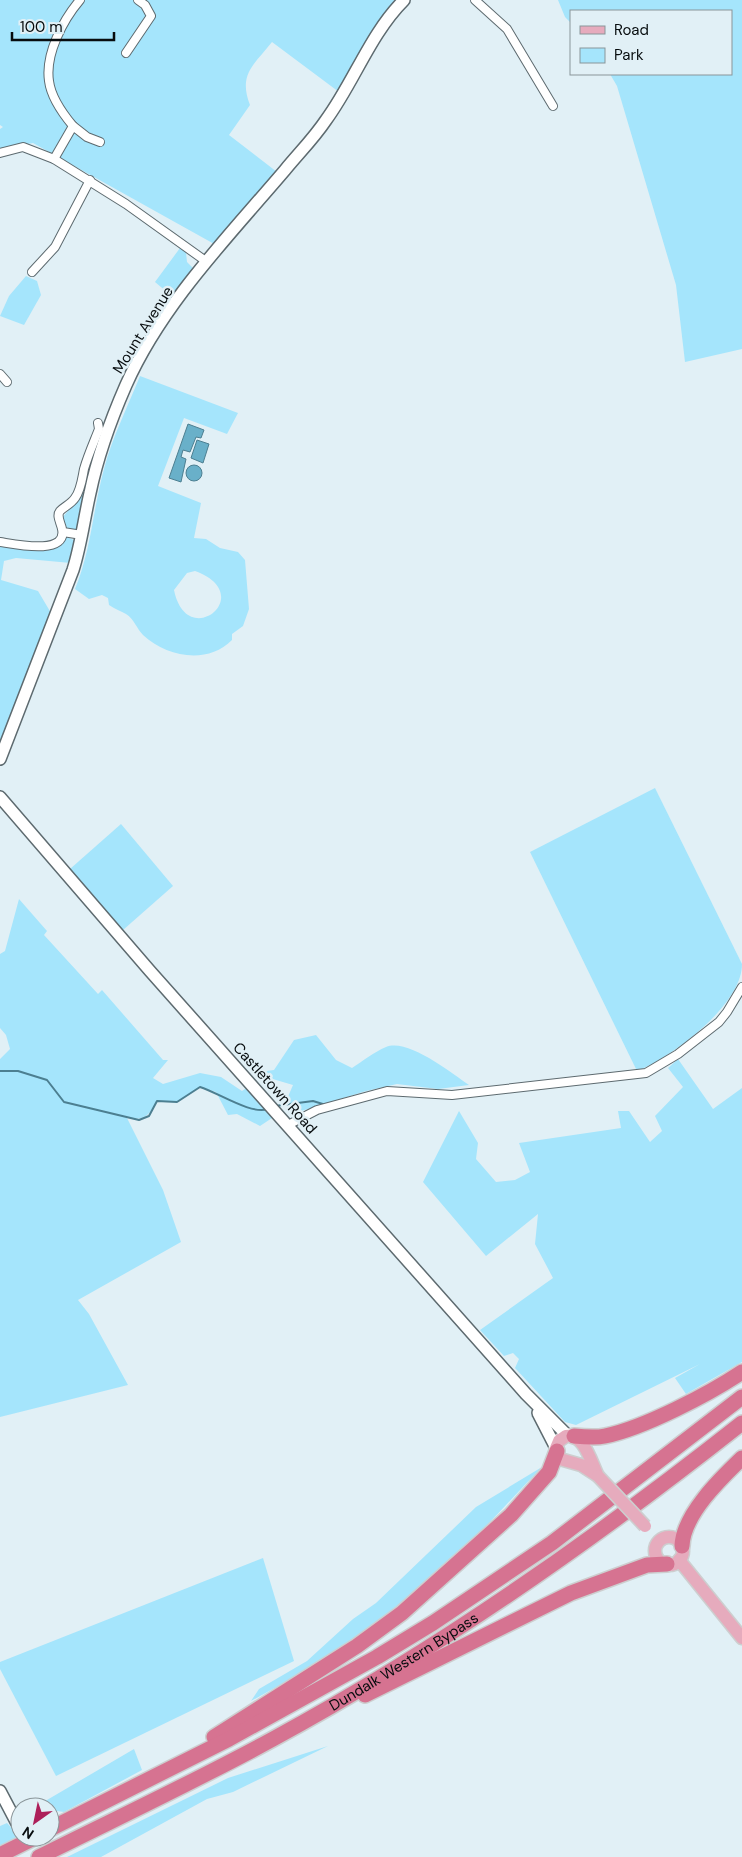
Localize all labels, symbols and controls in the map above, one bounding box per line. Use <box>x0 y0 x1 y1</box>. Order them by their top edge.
scale bar <box>12 10 115 42</box>
legend <box>570 10 732 75</box>
text: 100 m <box>20 17 63 37</box>
text: Road <box>614 20 649 40</box>
text: Park <box>614 45 644 65</box>
street label: Mount Avenue <box>108 282 178 378</box>
street label: Castletown Road <box>228 1038 322 1138</box>
street label: Dundalk Western Bypass <box>326 1608 482 1715</box>
north arrow <box>10 1797 60 1847</box>
text: N <box>19 1823 37 1843</box>

